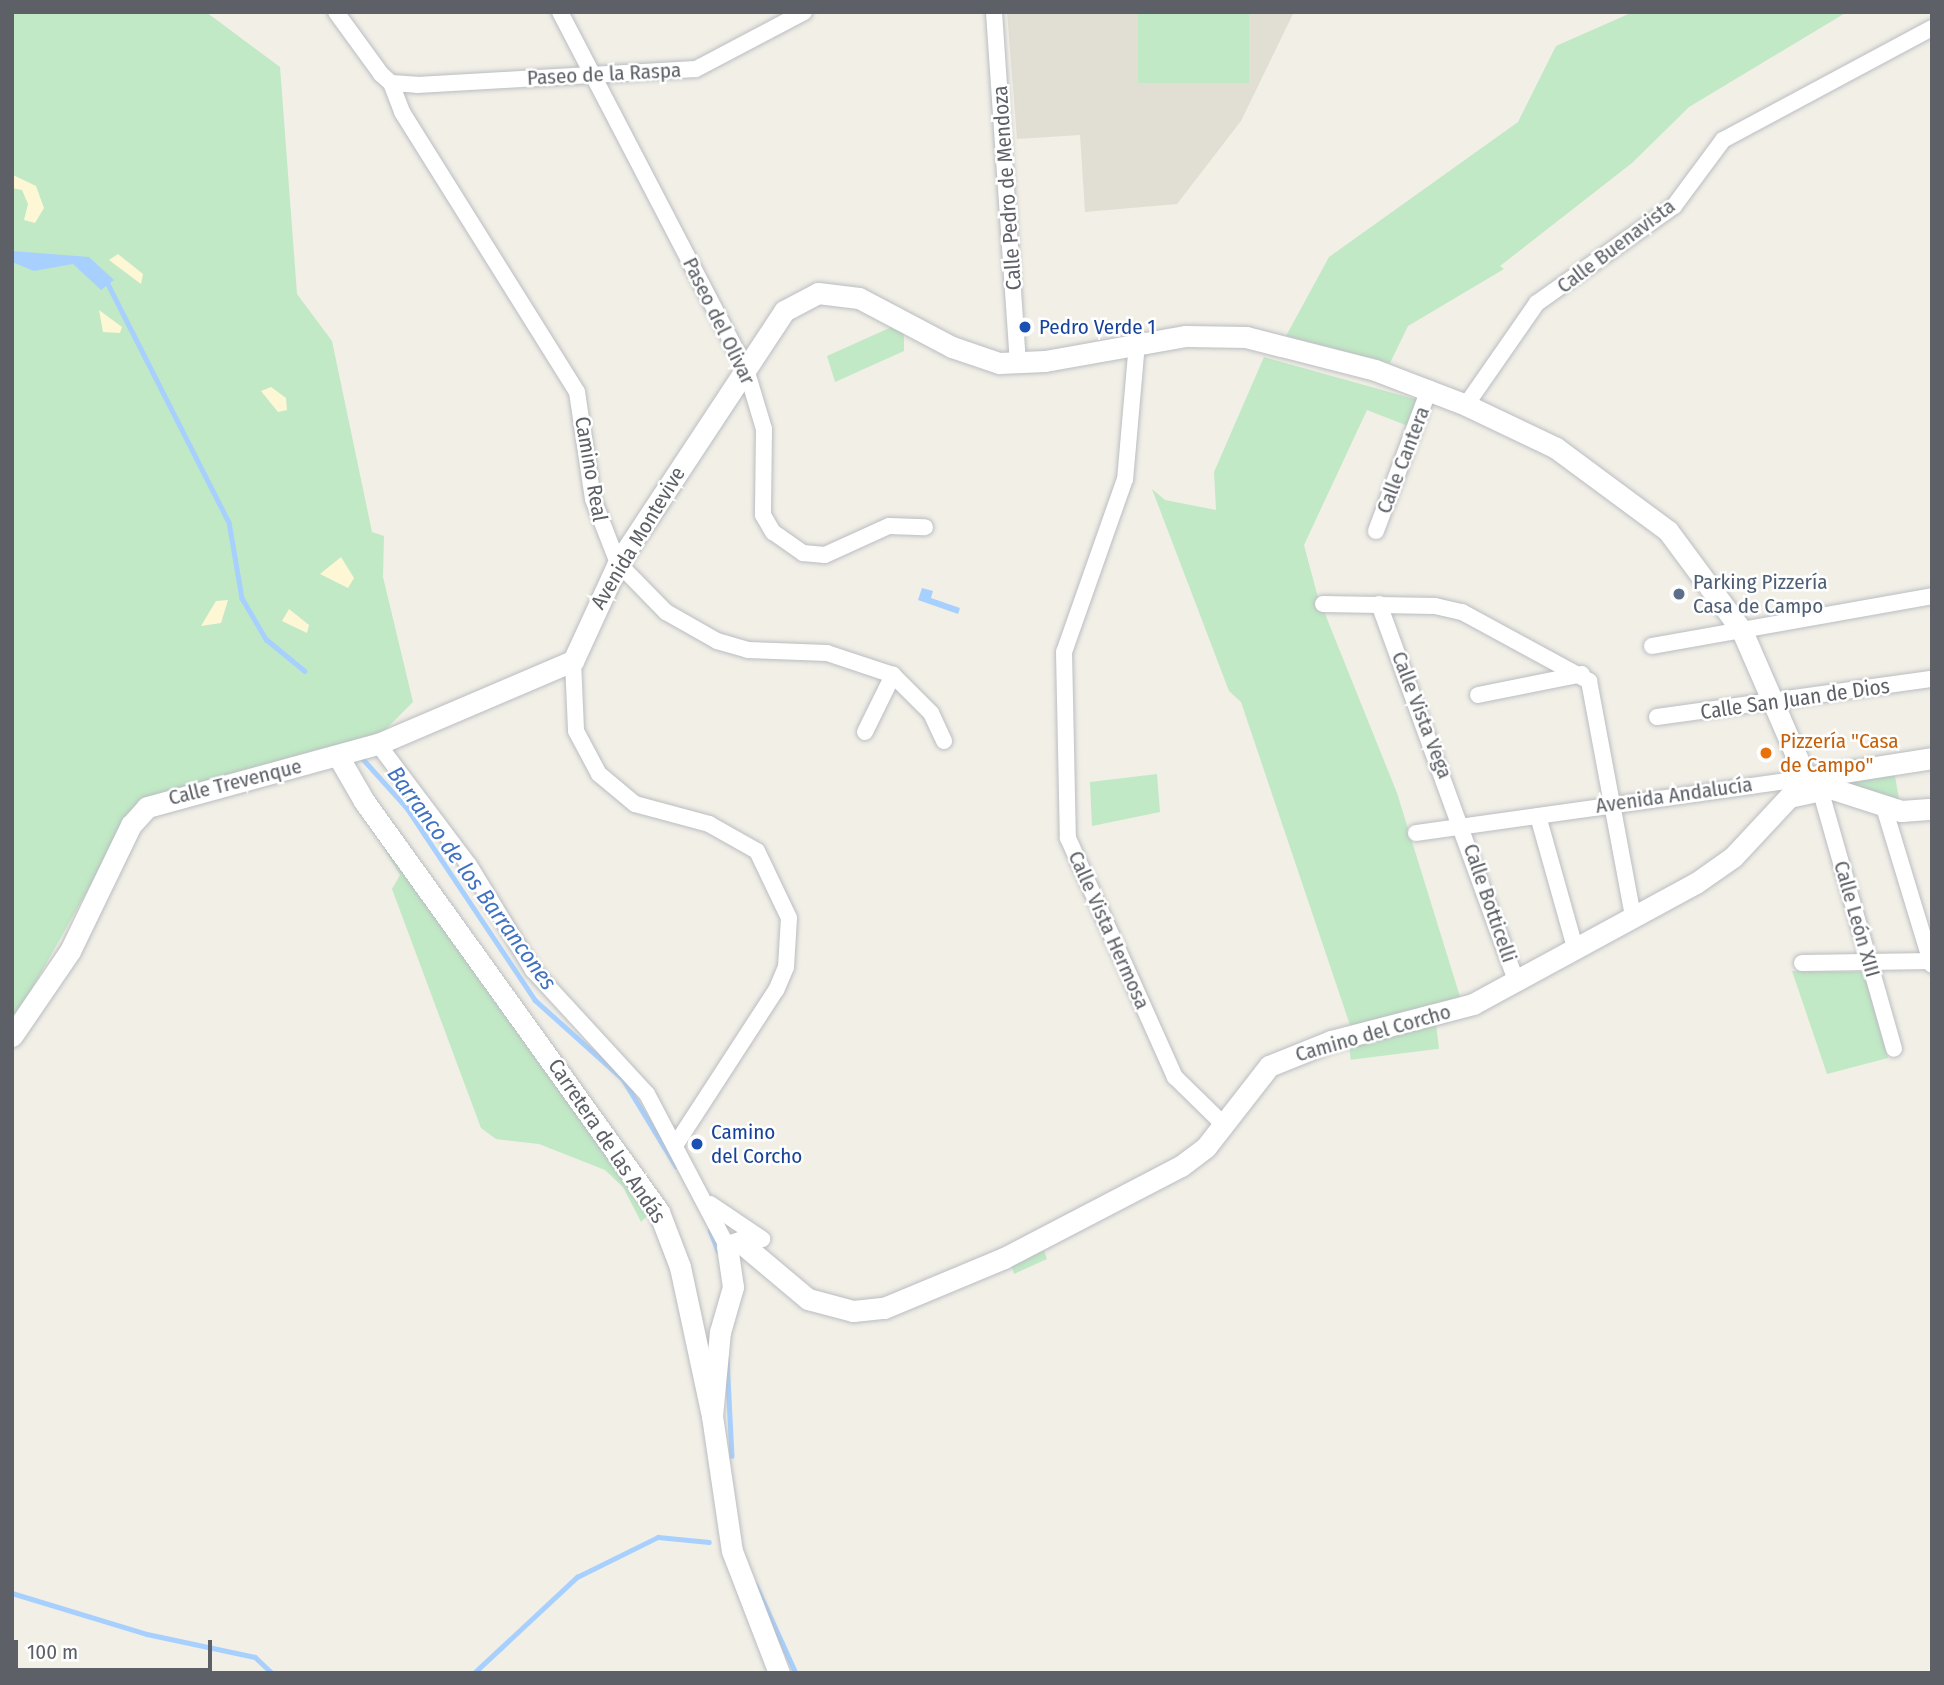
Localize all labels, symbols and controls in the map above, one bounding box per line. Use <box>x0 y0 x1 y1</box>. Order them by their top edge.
street label: Paseo de la Raspa <box>526 57 682 91</box>
street label: Calle Pedro de Mendoza <box>987 85 1027 291</box>
street label: Calle Buenavista <box>1552 193 1680 299</box>
street label: Paseo del Olivar <box>677 253 761 389</box>
place label: Pedro Verde 1 <box>1039 314 1156 340</box>
marker: Pedro Verde 1 <box>1017 319 1033 335</box>
street label: Calle Cantera <box>1371 403 1435 517</box>
street label: Camino Real <box>569 415 613 523</box>
street label: Avenida Montevive <box>586 462 690 614</box>
place label: Parking Pizzería Casa de Campo <box>1693 569 1827 619</box>
marker: Parking Pizzería Casa de Campo <box>1671 586 1687 602</box>
street label: Calle Vista Vega <box>1386 648 1458 782</box>
street label: Calle San Juan de Dios <box>1699 673 1891 725</box>
place label: Pizzería "Casa de Campo" <box>1780 728 1899 778</box>
marker: Pizzería "Casa de Campo" <box>1758 745 1774 761</box>
street label: Calle Trevenque <box>166 753 304 811</box>
water label: Barranco de los Barrancones <box>382 761 562 995</box>
street label: Avenida Andalucía <box>1594 772 1754 818</box>
street label: Calle Botticelli <box>1458 840 1522 966</box>
street label: Calle Vista Hermosa <box>1063 847 1155 1013</box>
street label: Calle León XIII <box>1828 858 1886 980</box>
street label: Camino del Corcho <box>1292 999 1454 1067</box>
street label: Carretera de las Andás <box>543 1054 671 1228</box>
place label: Camino del Corcho <box>711 1119 802 1169</box>
marker: Camino del Corcho <box>689 1136 705 1152</box>
scale bar <box>18 1626 215 1670</box>
text: 100 m <box>27 1639 78 1665</box>

